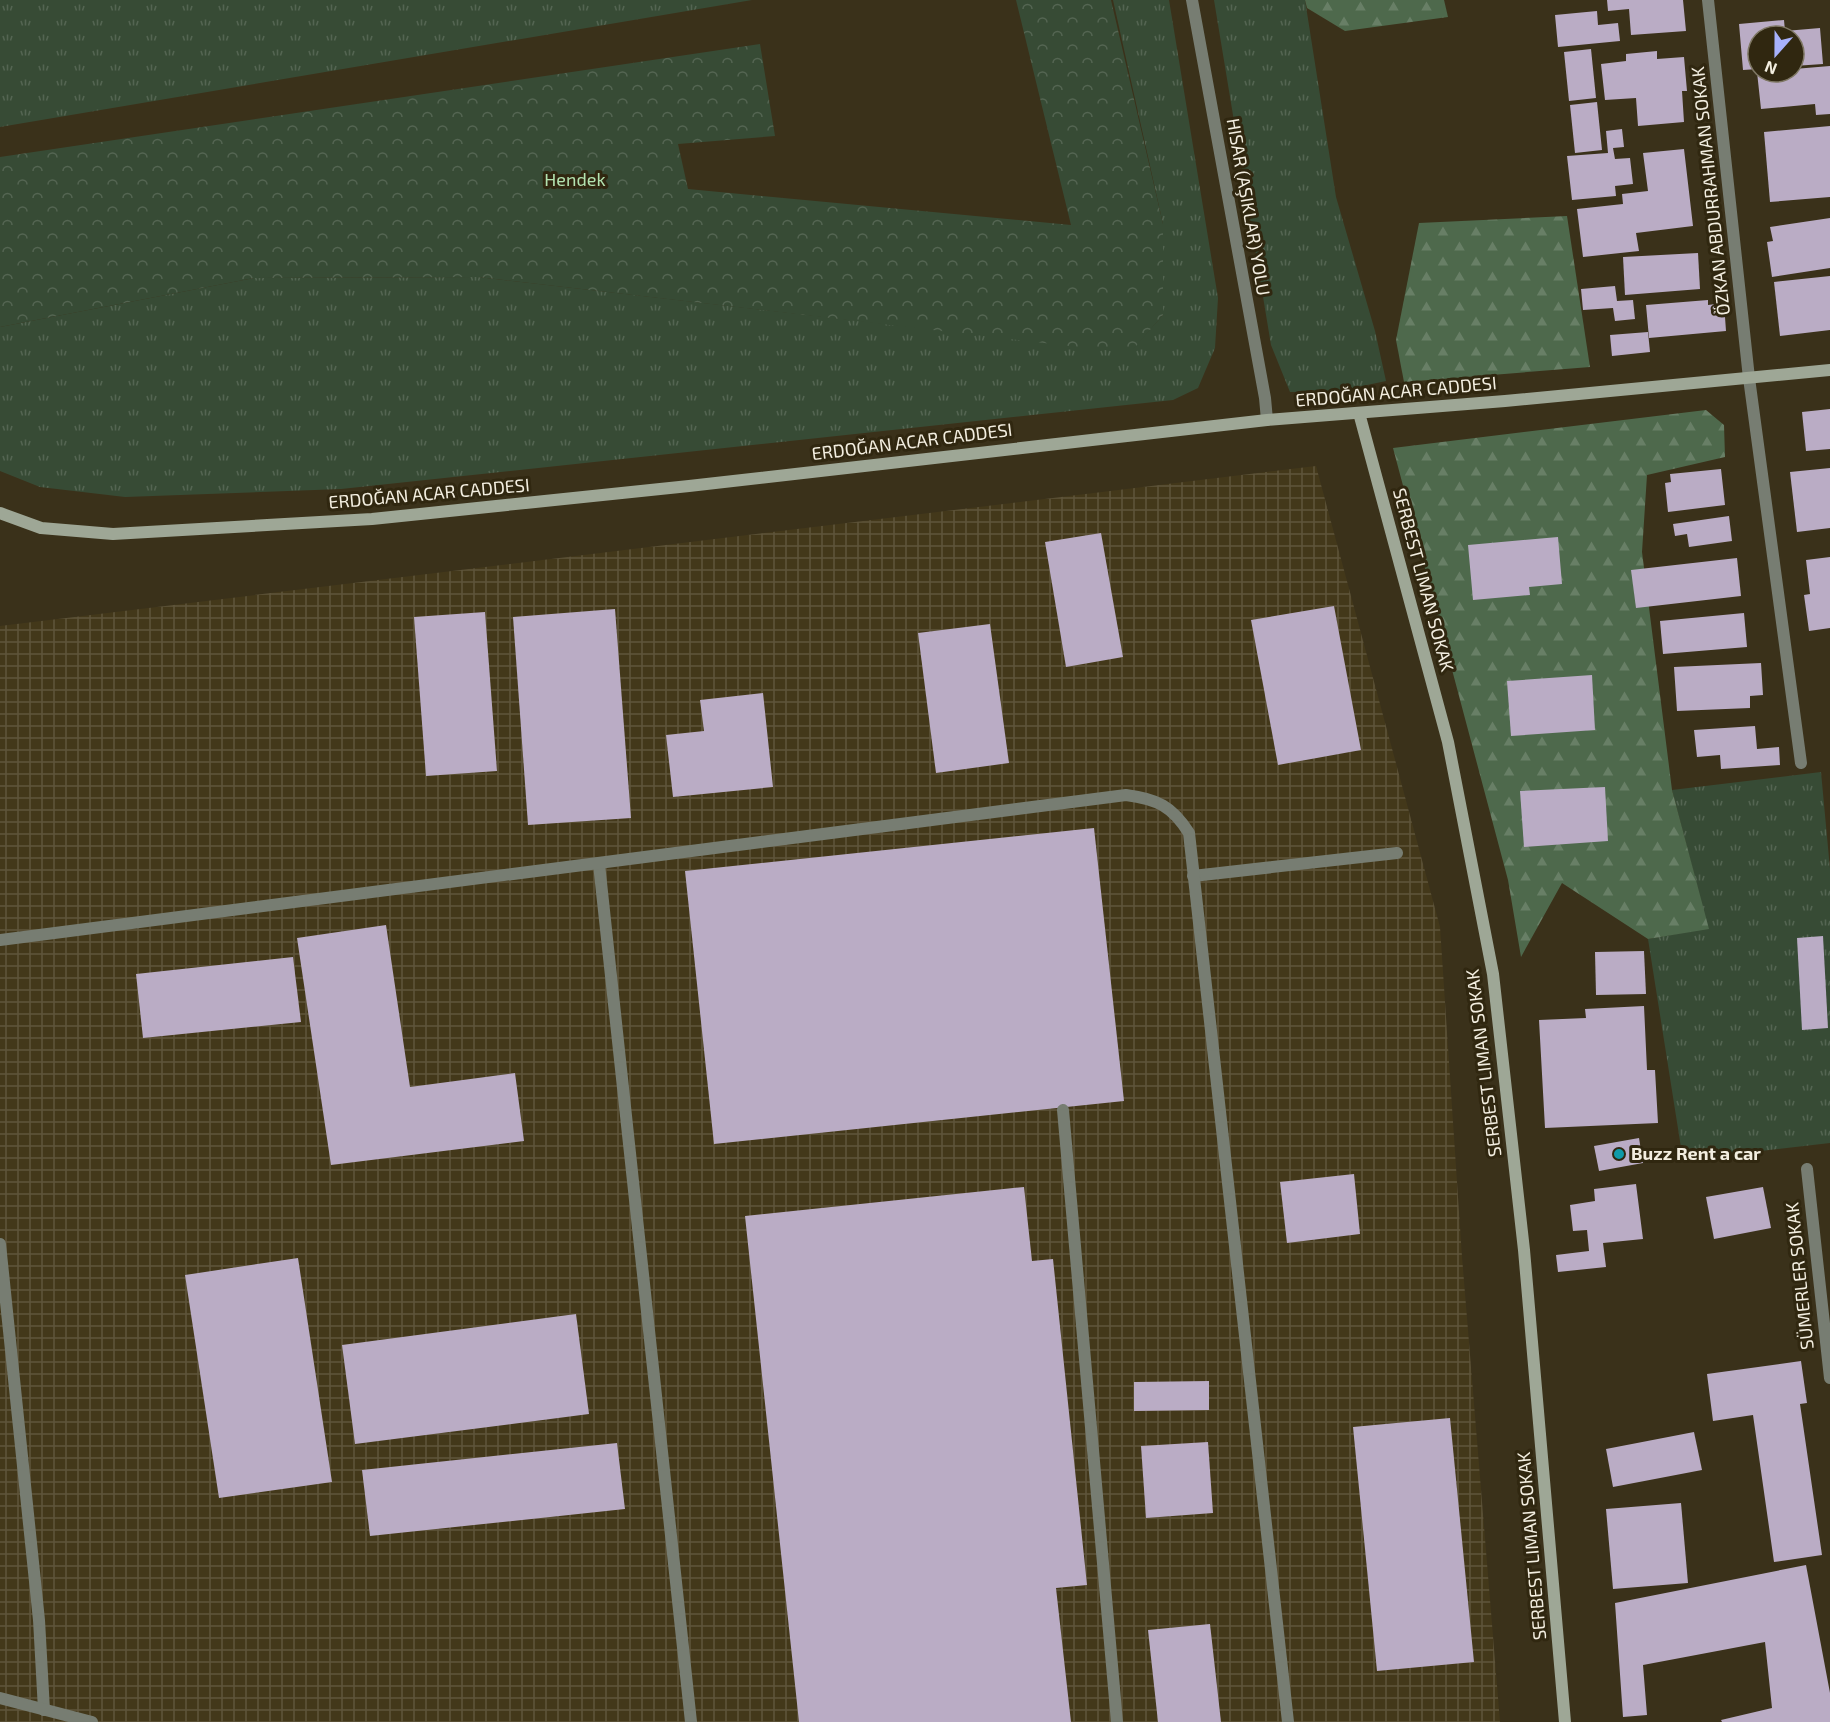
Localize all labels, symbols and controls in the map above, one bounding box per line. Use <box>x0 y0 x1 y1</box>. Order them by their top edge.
north arrow <box>1746 24 1806 84</box>
text: N <box>1762 58 1779 79</box>
street label: ÖZKAN ABDURRAHMAN SOKAK <box>1686 65 1734 317</box>
street label: HISAR (AŞIKLAR) YOLU <box>1222 116 1275 297</box>
park label: Hendek <box>544 168 606 190</box>
street label: ERDOĞAN ACAR CADDESI <box>1294 371 1497 411</box>
street label: ERDOĞAN ACAR CADDESI <box>810 418 1013 464</box>
street label: ERDOĞAN ACAR CADDESI <box>327 473 530 513</box>
street label: SERBEST LIMAN SOKAK <box>1389 486 1459 674</box>
street label: SERBEST LIMAN SOKAK <box>1461 968 1505 1158</box>
place label: Buzz Rent a car <box>1631 1142 1761 1164</box>
marker: Buzz Rent a car <box>1612 1147 1626 1161</box>
street label: SÜMERLER SOKAK <box>1780 1201 1818 1351</box>
street label: SERBEST LIMAN SOKAK <box>1512 1451 1550 1641</box>

